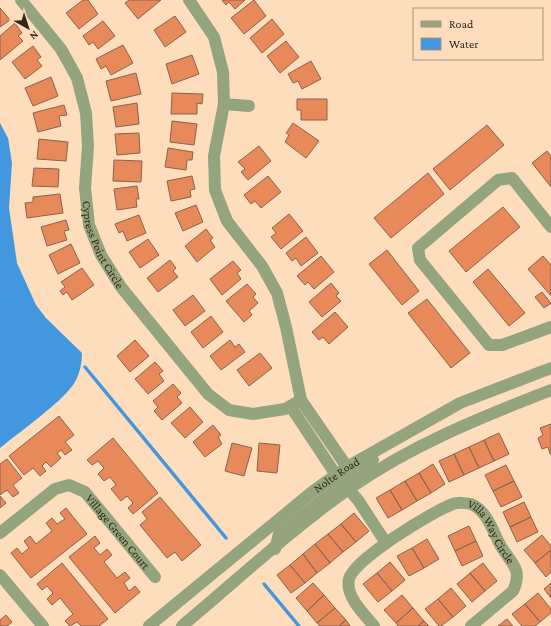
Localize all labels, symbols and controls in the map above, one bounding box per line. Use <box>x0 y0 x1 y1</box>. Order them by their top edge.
north arrow <box>8 8 48 48</box>
legend <box>413 8 543 60</box>
text: Road <box>449 17 474 31</box>
text: N <box>27 29 41 43</box>
text: Water <box>449 37 479 51</box>
street label: Cypress Point Circle <box>79 200 127 291</box>
street label: Nolte Road <box>311 454 363 496</box>
street label: Village Green Court <box>83 491 154 573</box>
street label: Villa Way Circle <box>466 496 518 566</box>

